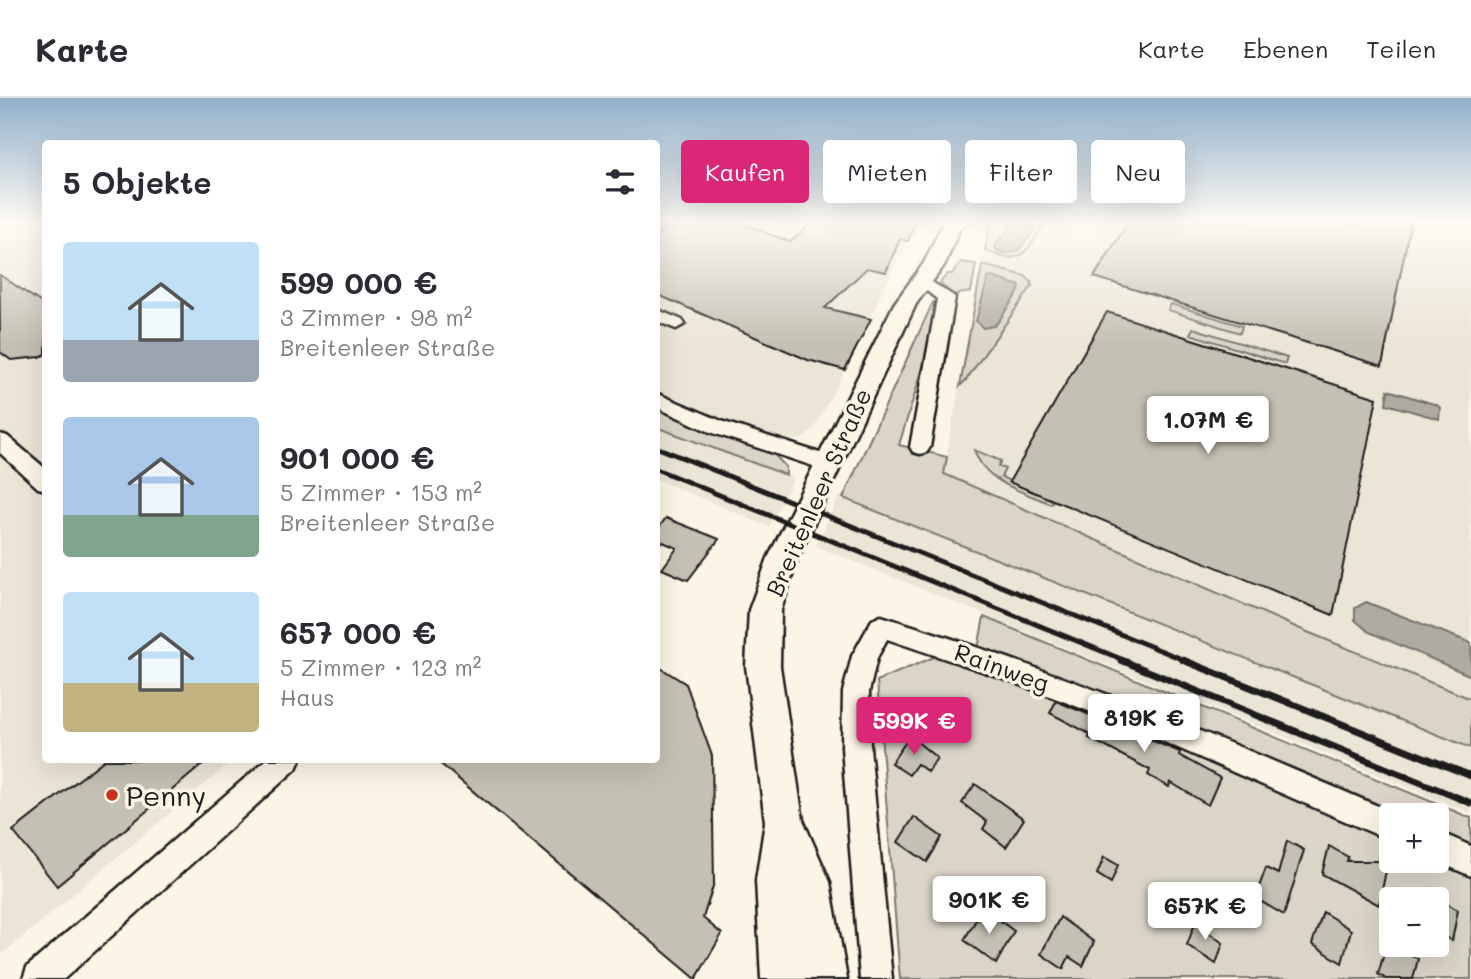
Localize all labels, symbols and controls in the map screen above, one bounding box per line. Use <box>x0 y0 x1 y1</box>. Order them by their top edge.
text: Karte <box>35 27 129 70</box>
text: Karte <box>1138 33 1205 64</box>
text: Ebenen <box>1243 33 1328 64</box>
text: Teilen <box>1366 33 1436 64</box>
chip: Kaufen <box>681 140 809 203</box>
chip: Mieten <box>823 140 951 203</box>
chip: Filter <box>965 140 1077 203</box>
chip: Neu <box>1091 140 1185 203</box>
text: 5 Objekte <box>63 162 211 202</box>
icon: filters <box>601 163 639 201</box>
text: 599 000 € <box>280 262 437 302</box>
icon: home <box>119 270 203 354</box>
text: 3 Zimmer · 98 m² <box>280 302 472 332</box>
text: Breitenleer Straße <box>280 332 495 362</box>
street label: Breitenleer Straße <box>758 383 878 601</box>
pin: 1.07M € <box>1143 396 1273 456</box>
text: 1.07M € <box>1163 404 1253 434</box>
text: 901 000 € <box>280 437 434 477</box>
icon: home <box>119 445 203 529</box>
text: 5 Zimmer · 153 m² <box>280 477 482 507</box>
text: Breitenleer Straße <box>280 507 495 537</box>
text: 657 000 € <box>280 612 436 652</box>
icon: home <box>119 620 203 704</box>
street label: Rainweg <box>950 636 1054 698</box>
text: 5 Zimmer · 123 m² <box>280 652 481 682</box>
text: Haus <box>280 682 335 712</box>
pin: 819K € <box>1087 694 1201 754</box>
pin: 599K € <box>857 698 971 757</box>
text: 819K € <box>1104 702 1184 732</box>
text: 599K € <box>872 705 956 735</box>
place label: Penny <box>126 777 206 813</box>
marker: Penny <box>104 787 120 803</box>
map controls <box>1379 803 1449 957</box>
button: + <box>1379 803 1449 873</box>
pin: 901K € <box>932 876 1046 936</box>
pin: 657K € <box>1148 882 1262 942</box>
text: 901K € <box>949 884 1029 914</box>
button: − <box>1379 887 1449 957</box>
text: 657K € <box>1164 890 1246 920</box>

